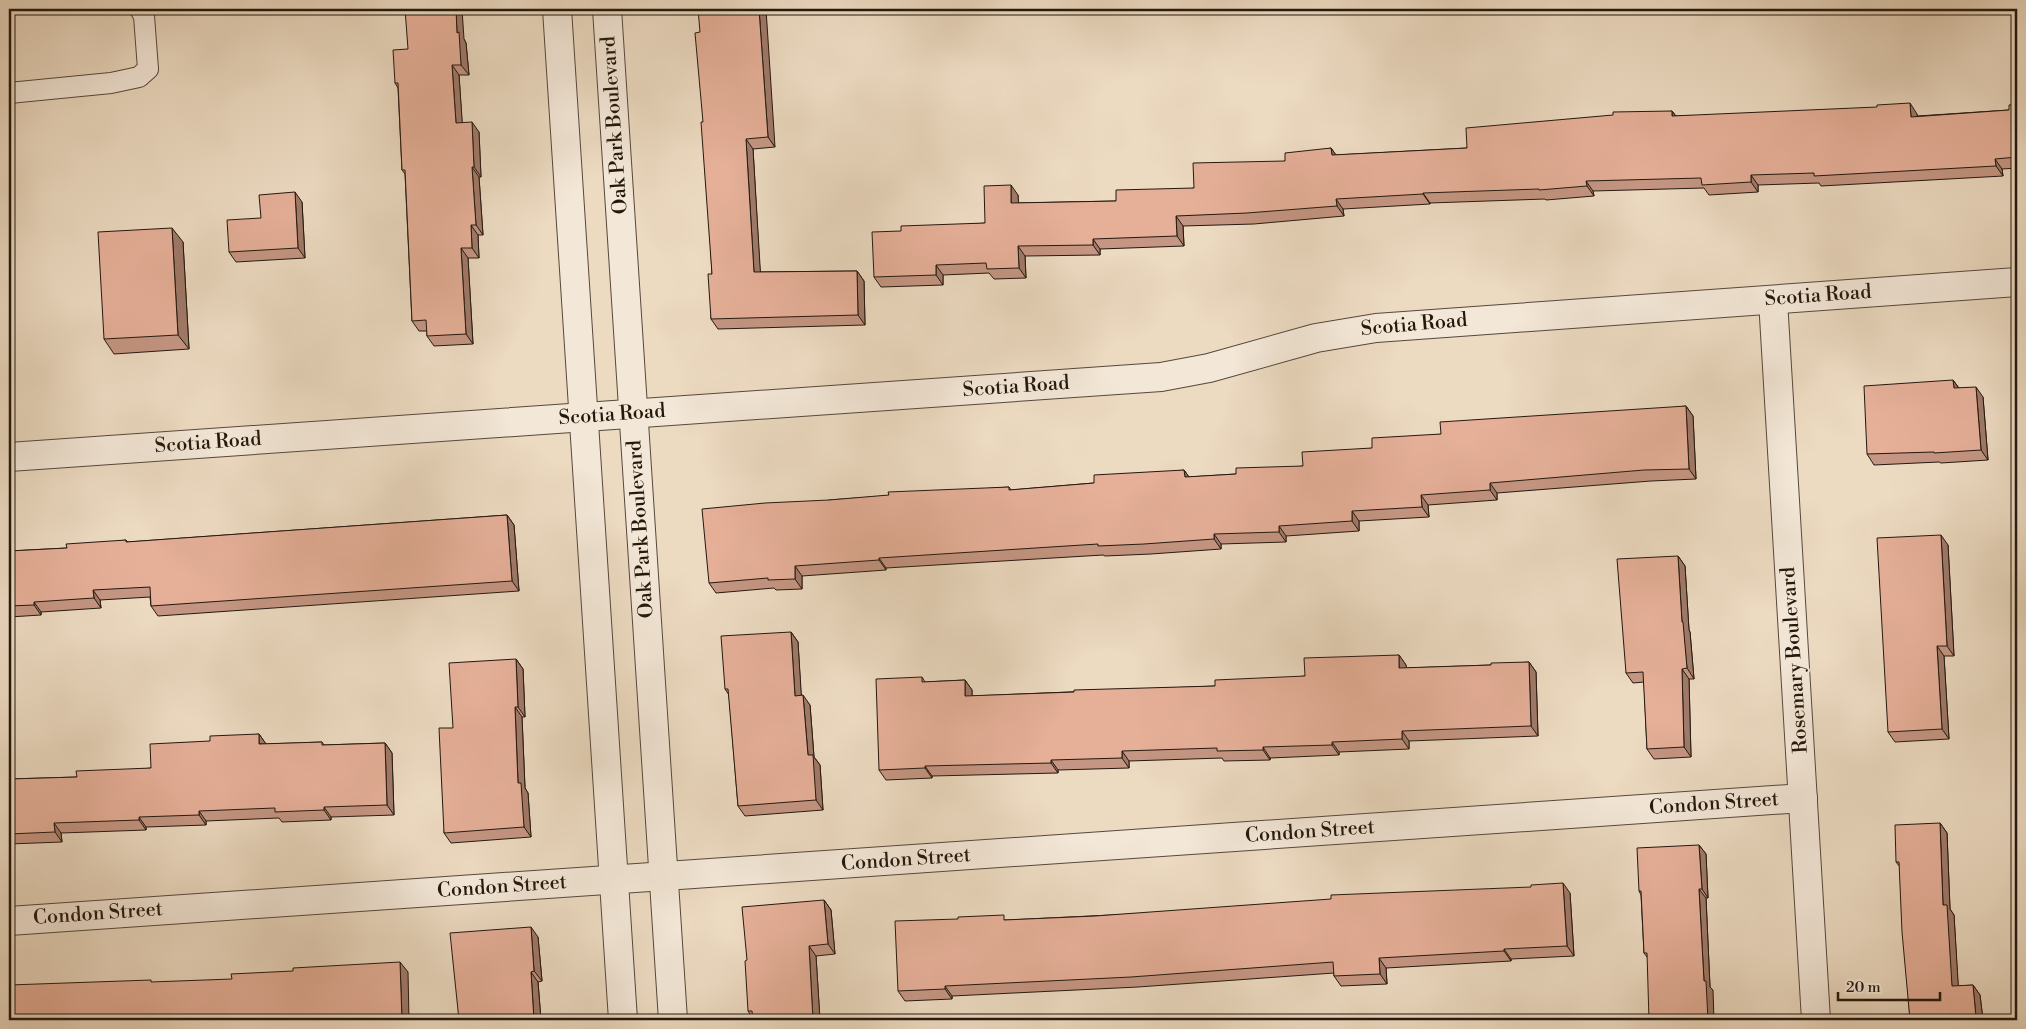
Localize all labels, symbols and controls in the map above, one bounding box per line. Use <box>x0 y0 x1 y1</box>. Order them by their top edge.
street label: Oak Park Boulevard <box>596 34 634 215</box>
street label: Scotia Road <box>1764 280 1873 312</box>
street label: Scotia Road <box>1360 308 1469 342</box>
street label: Scotia Road <box>962 371 1071 403</box>
street label: Scotia Road <box>558 399 667 431</box>
street label: Scotia Road <box>154 427 263 459</box>
street label: Oak Park Boulevard <box>622 438 660 619</box>
street label: Rosemary Boulevard <box>1776 565 1814 754</box>
street label: Condon Street <box>1648 787 1780 821</box>
street label: Condon Street <box>1244 815 1376 849</box>
street label: Condon Street <box>840 843 972 877</box>
street label: Condon Street <box>436 870 568 904</box>
street label: Condon Street <box>32 897 164 931</box>
scale bar <box>1838 969 1941 1001</box>
text: 20 m <box>1846 978 1881 997</box>

